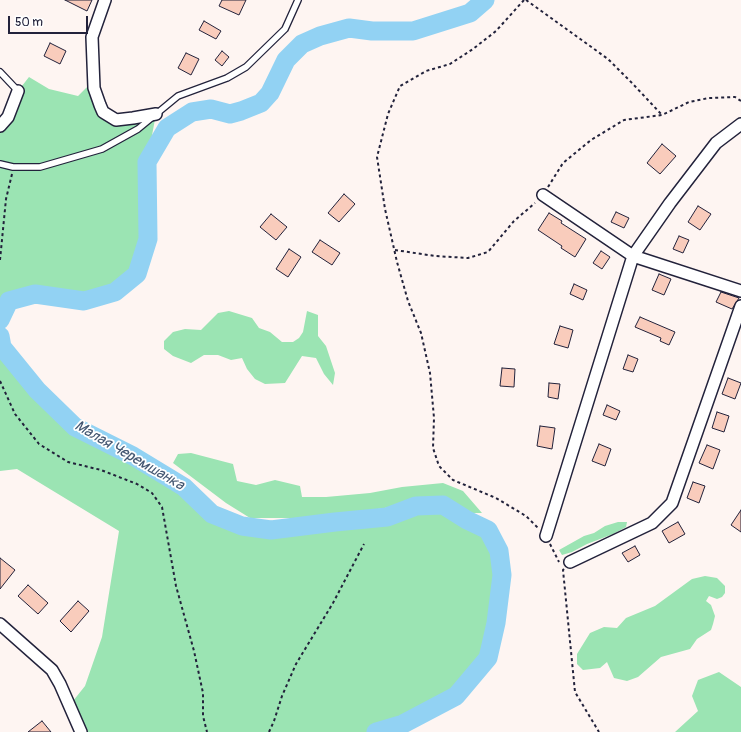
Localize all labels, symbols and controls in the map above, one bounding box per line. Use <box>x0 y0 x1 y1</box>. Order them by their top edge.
scale bar <box>10 8 90 34</box>
text: 50 m <box>15 15 43 30</box>
water label: Малая Черемшанка <box>71 417 187 495</box>

